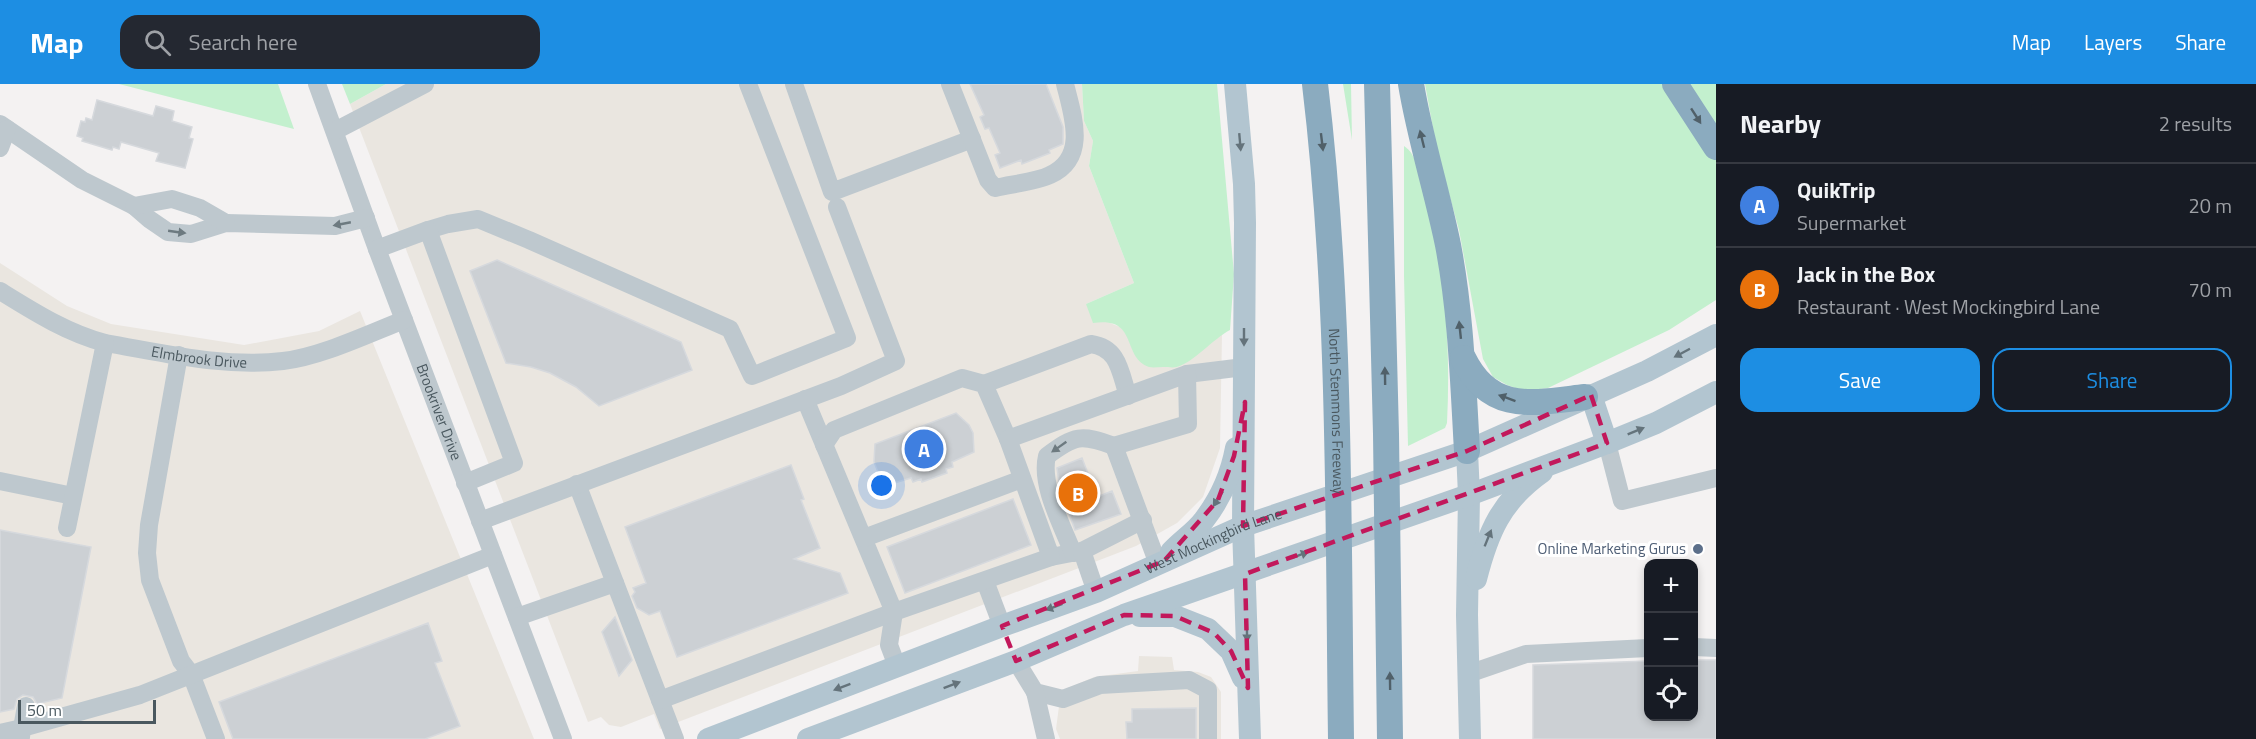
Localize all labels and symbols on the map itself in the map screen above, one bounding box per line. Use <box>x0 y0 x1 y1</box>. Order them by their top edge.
one-way arrow <box>1690 107 1701 124</box>
one-way arrow <box>1416 129 1426 148</box>
one-way arrow <box>1235 133 1245 152</box>
one-way arrow <box>1317 133 1327 152</box>
one-way arrow <box>332 220 351 229</box>
one-way arrow <box>168 228 187 237</box>
one-way arrow <box>1455 320 1464 339</box>
one-way arrow <box>1239 328 1249 347</box>
street label: North Stemmons Freeway <box>1323 328 1350 494</box>
street label: Elmbrook Drive <box>149 340 247 374</box>
one-way arrow <box>1673 348 1690 358</box>
street label: Brookriver Drive <box>411 360 468 464</box>
one-way arrow <box>1380 366 1390 385</box>
one-way arrow <box>1498 393 1516 403</box>
pin: A <box>904 426 944 472</box>
one-way arrow <box>1628 426 1646 436</box>
one-way arrow <box>1051 441 1067 452</box>
pin: B <box>1058 470 1098 516</box>
your location <box>867 471 896 500</box>
one-way arrow <box>1213 490 1224 507</box>
street label: West Mockingbird Lane <box>1141 502 1285 580</box>
one-way arrow <box>1483 529 1493 547</box>
place label: Online Marketing Gurus <box>1538 537 1686 560</box>
marker: Online Marketing Gurus <box>1691 542 1705 556</box>
one-way arrow <box>1291 549 1309 559</box>
one-way arrow <box>1045 602 1063 612</box>
one-way arrow <box>1242 623 1252 642</box>
one-way arrow <box>1385 671 1395 690</box>
one-way arrow <box>943 680 961 690</box>
one-way arrow <box>833 683 851 692</box>
scale bar <box>18 697 156 724</box>

